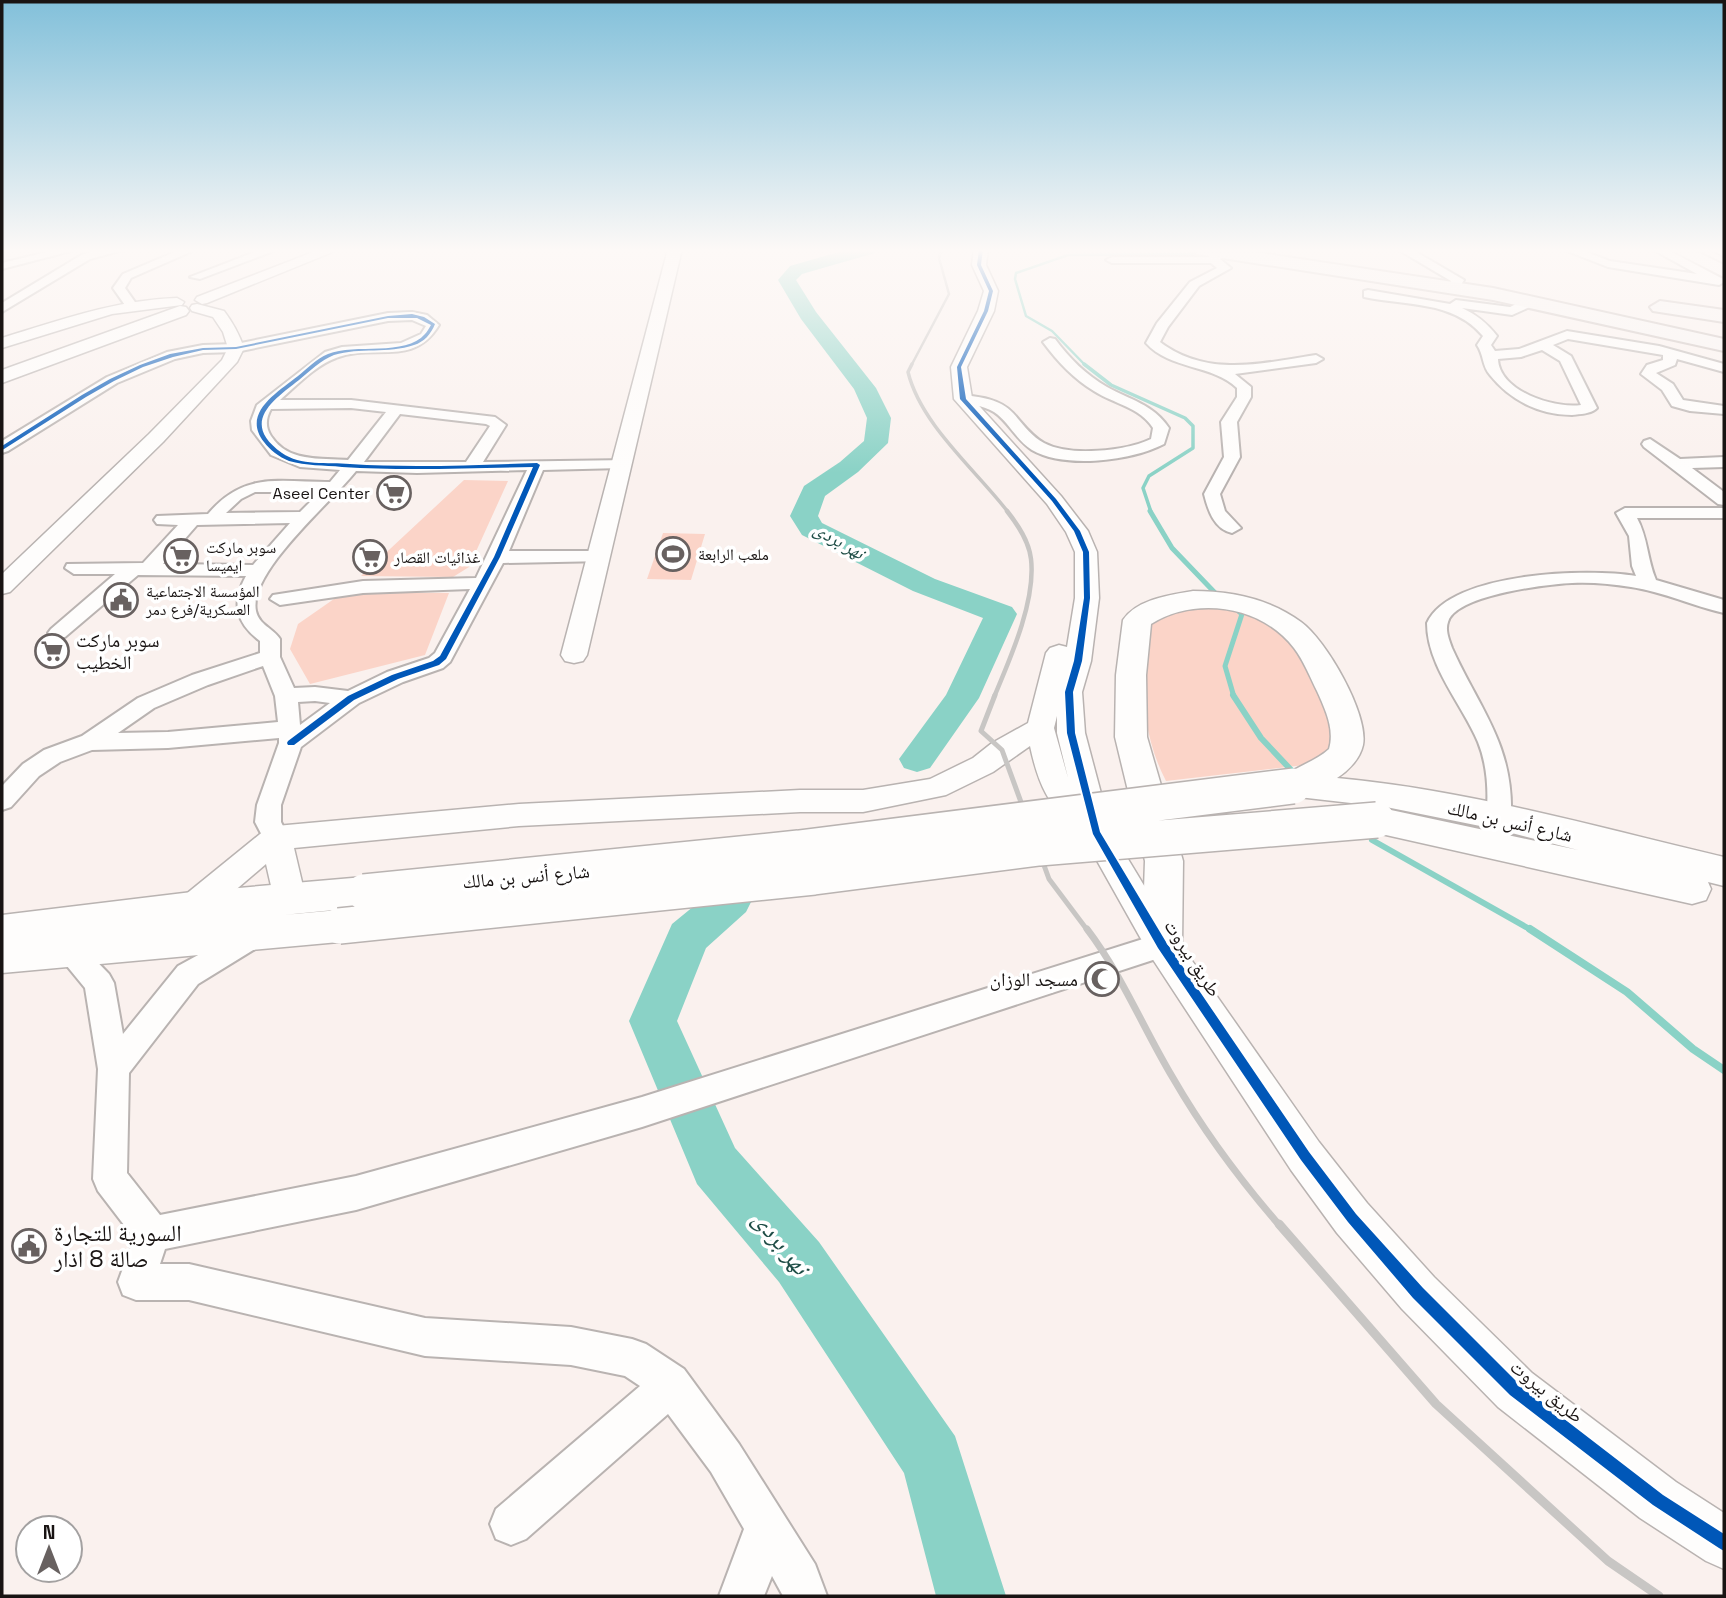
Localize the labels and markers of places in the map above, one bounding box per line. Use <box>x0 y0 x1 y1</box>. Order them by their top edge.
supermarket icon: Aseel Center <box>375 474 413 512</box>
place label: Aseel Center <box>273 483 370 504</box>
sports icon: ملعب الرابعة <box>654 535 692 573</box>
supermarket icon: سوبر ماركت ايميسا <box>162 537 200 575</box>
place label: سوبر ماركت ايميسا <box>206 537 276 576</box>
supermarket icon: غذائيات القصار <box>351 538 389 576</box>
place label: ملعب الرابعة <box>698 544 769 565</box>
place label: غذائيات القصار <box>393 547 480 568</box>
public building icon: المؤسسة الاجتماعية العسكرية/فرع دمر <box>102 581 140 619</box>
place label: المؤسسة الاجتماعية العسكرية/فرع دمر <box>145 581 260 620</box>
place label: سوبر ماركت الخطيب <box>76 628 159 675</box>
supermarket icon: سوبر ماركت الخطيب <box>33 632 71 670</box>
mosque icon: مسجد الوزان <box>1083 960 1121 998</box>
place label: مسجد الوزان <box>990 967 1078 992</box>
place label: السورية للتجارة صالة 8 اذار <box>53 1218 182 1274</box>
public building icon: السورية للتجارة صالة 8 اذار <box>10 1227 48 1265</box>

